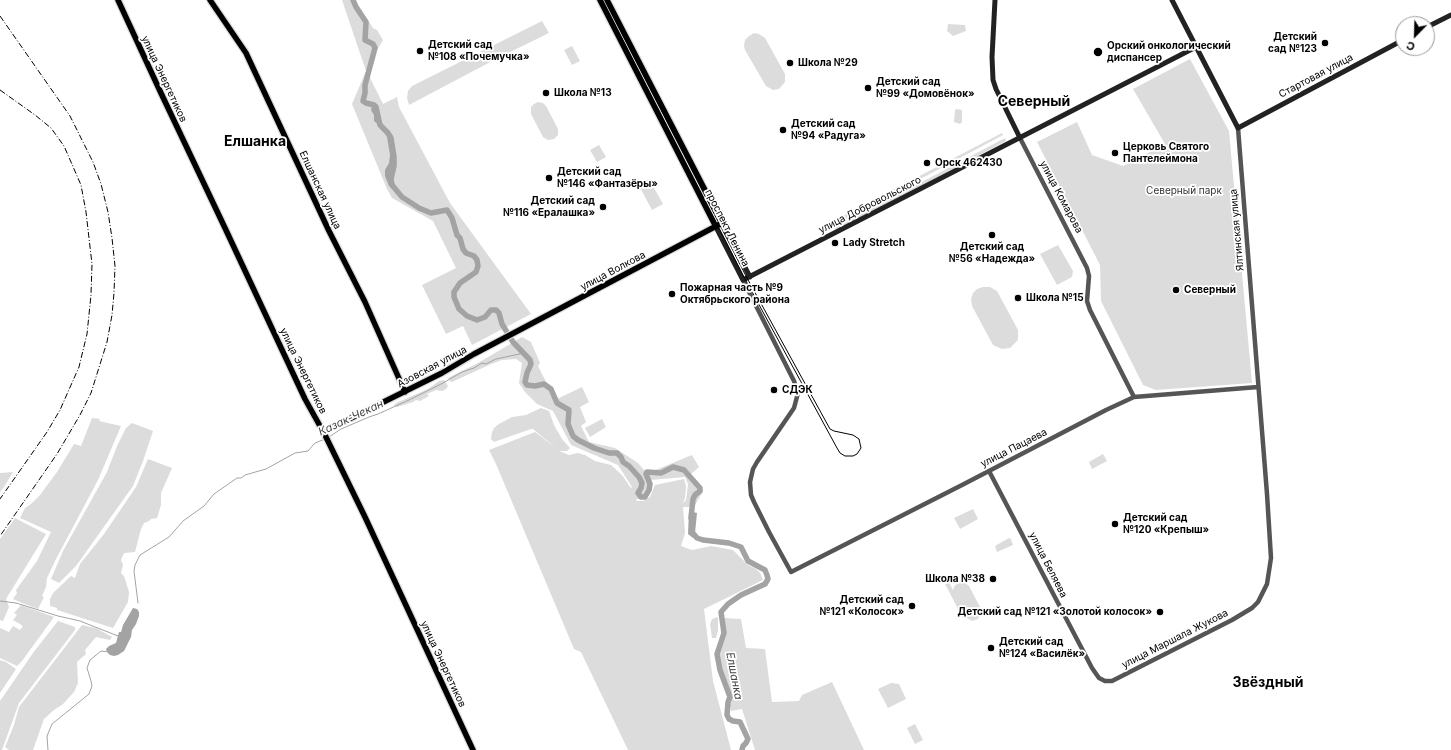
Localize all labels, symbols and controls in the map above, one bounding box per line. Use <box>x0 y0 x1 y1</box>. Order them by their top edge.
north arrow <box>1395 16 1435 56</box>
place label: Детский сад №123 <box>1268 31 1317 54</box>
street label: улица Энергетиков <box>139 34 189 124</box>
marker: Детский сад №123 <box>1320 38 1330 48</box>
text: С <box>1404 38 1417 54</box>
place label: Детский сад №108 «Почемучка» <box>428 39 530 62</box>
place label: Орский онкологический диспансер <box>1107 40 1231 64</box>
marker: Детский сад №108 «Почемучка» <box>415 46 425 56</box>
marker: Орский онкологический диспансер <box>1092 46 1104 58</box>
street label: Стартовая улица <box>1277 51 1355 101</box>
place label: Школа №29 <box>798 57 858 69</box>
marker: Школа №29 <box>785 58 795 68</box>
place label: Детский сад №99 «Домовёнок» <box>876 76 975 100</box>
marker: Детский сад №99 «Домовёнок» <box>863 83 873 93</box>
place label: Школа №13 <box>554 87 612 99</box>
marker: Школа №13 <box>541 88 551 98</box>
district label: Северный <box>998 94 1070 110</box>
place label: Детский сад №94 «Радуга» <box>791 118 866 142</box>
marker: Детский сад №94 «Радуга» <box>778 125 788 135</box>
district label: Елшанка <box>224 134 286 150</box>
place label: Церковь Святого Пантелеймона <box>1123 141 1209 164</box>
marker: Церковь Святого Пантелеймона <box>1110 148 1120 158</box>
street label: Елшанская улица <box>297 149 343 231</box>
place label: Орск 462430 <box>935 157 1002 169</box>
marker: Орск 462430 <box>922 158 932 168</box>
street label: улица Комарова <box>1037 159 1085 235</box>
place label: Детский сад №146 «Фантазёры» <box>557 166 658 190</box>
marker: Детский сад №146 «Фантазёры» <box>544 173 554 183</box>
street label: улица Добровольского <box>817 174 923 236</box>
park label: Северный парк <box>1146 185 1222 197</box>
street label: проспект Ленина <box>702 187 752 269</box>
street label: Ялтинская улица <box>1227 188 1247 272</box>
place label: Детский сад №116 «Ералашка» <box>503 195 595 218</box>
marker: Детский сад №116 «Ералашка» <box>598 202 608 212</box>
marker: Детский сад №56 «Надежда» <box>987 230 997 240</box>
place label: Lady Stretch <box>843 237 905 249</box>
marker: Lady Stretch <box>830 238 840 248</box>
place label: Детский сад №56 «Надежда» <box>949 241 1035 264</box>
street label: улица Волкова <box>578 249 648 293</box>
place label: Пожарная часть №9 Октябрьского района <box>680 282 790 306</box>
place label: Северный <box>1184 284 1236 296</box>
marker: Северный <box>1171 285 1181 295</box>
marker: Пожарная часть №9 Октябрьского района <box>667 289 677 299</box>
place label: Школа №15 <box>1026 292 1084 304</box>
marker: Школа №15 <box>1013 293 1023 303</box>
street label: улица Энергетиков <box>277 326 329 416</box>
street label: Азовская улица <box>395 344 469 390</box>
place label: СДЭК <box>782 384 813 396</box>
marker: СДЭК <box>769 385 779 395</box>
water label: Казак-Чекан <box>316 397 386 439</box>
street label: улица Пацаева <box>979 426 1049 470</box>
place label: Детский сад №120 «Крепыш» <box>1123 512 1209 536</box>
marker: Детский сад №120 «Крепыш» <box>1110 519 1120 529</box>
street label: улица Беляева <box>1026 530 1070 600</box>
place label: Школа №38 <box>925 573 985 585</box>
marker: Школа №38 <box>988 574 998 584</box>
place label: Детский сад №121 «Колосок» <box>820 594 904 618</box>
marker: Детский сад №121 «Колосок» <box>907 601 917 611</box>
place label: Детский сад №121 «Золотой колосок» <box>958 606 1152 618</box>
street label: улица Маршала Жукова <box>1120 607 1230 671</box>
marker: Детский сад №121 «Золотой колосок» <box>1155 607 1165 617</box>
street label: улица Энергетиков <box>418 619 468 709</box>
place label: Детский сад №124 «Василёк» <box>999 636 1085 660</box>
marker: Детский сад №124 «Василёк» <box>986 643 996 653</box>
water label: Елшанка <box>723 651 745 701</box>
district label: Звёздный <box>1233 675 1303 691</box>

